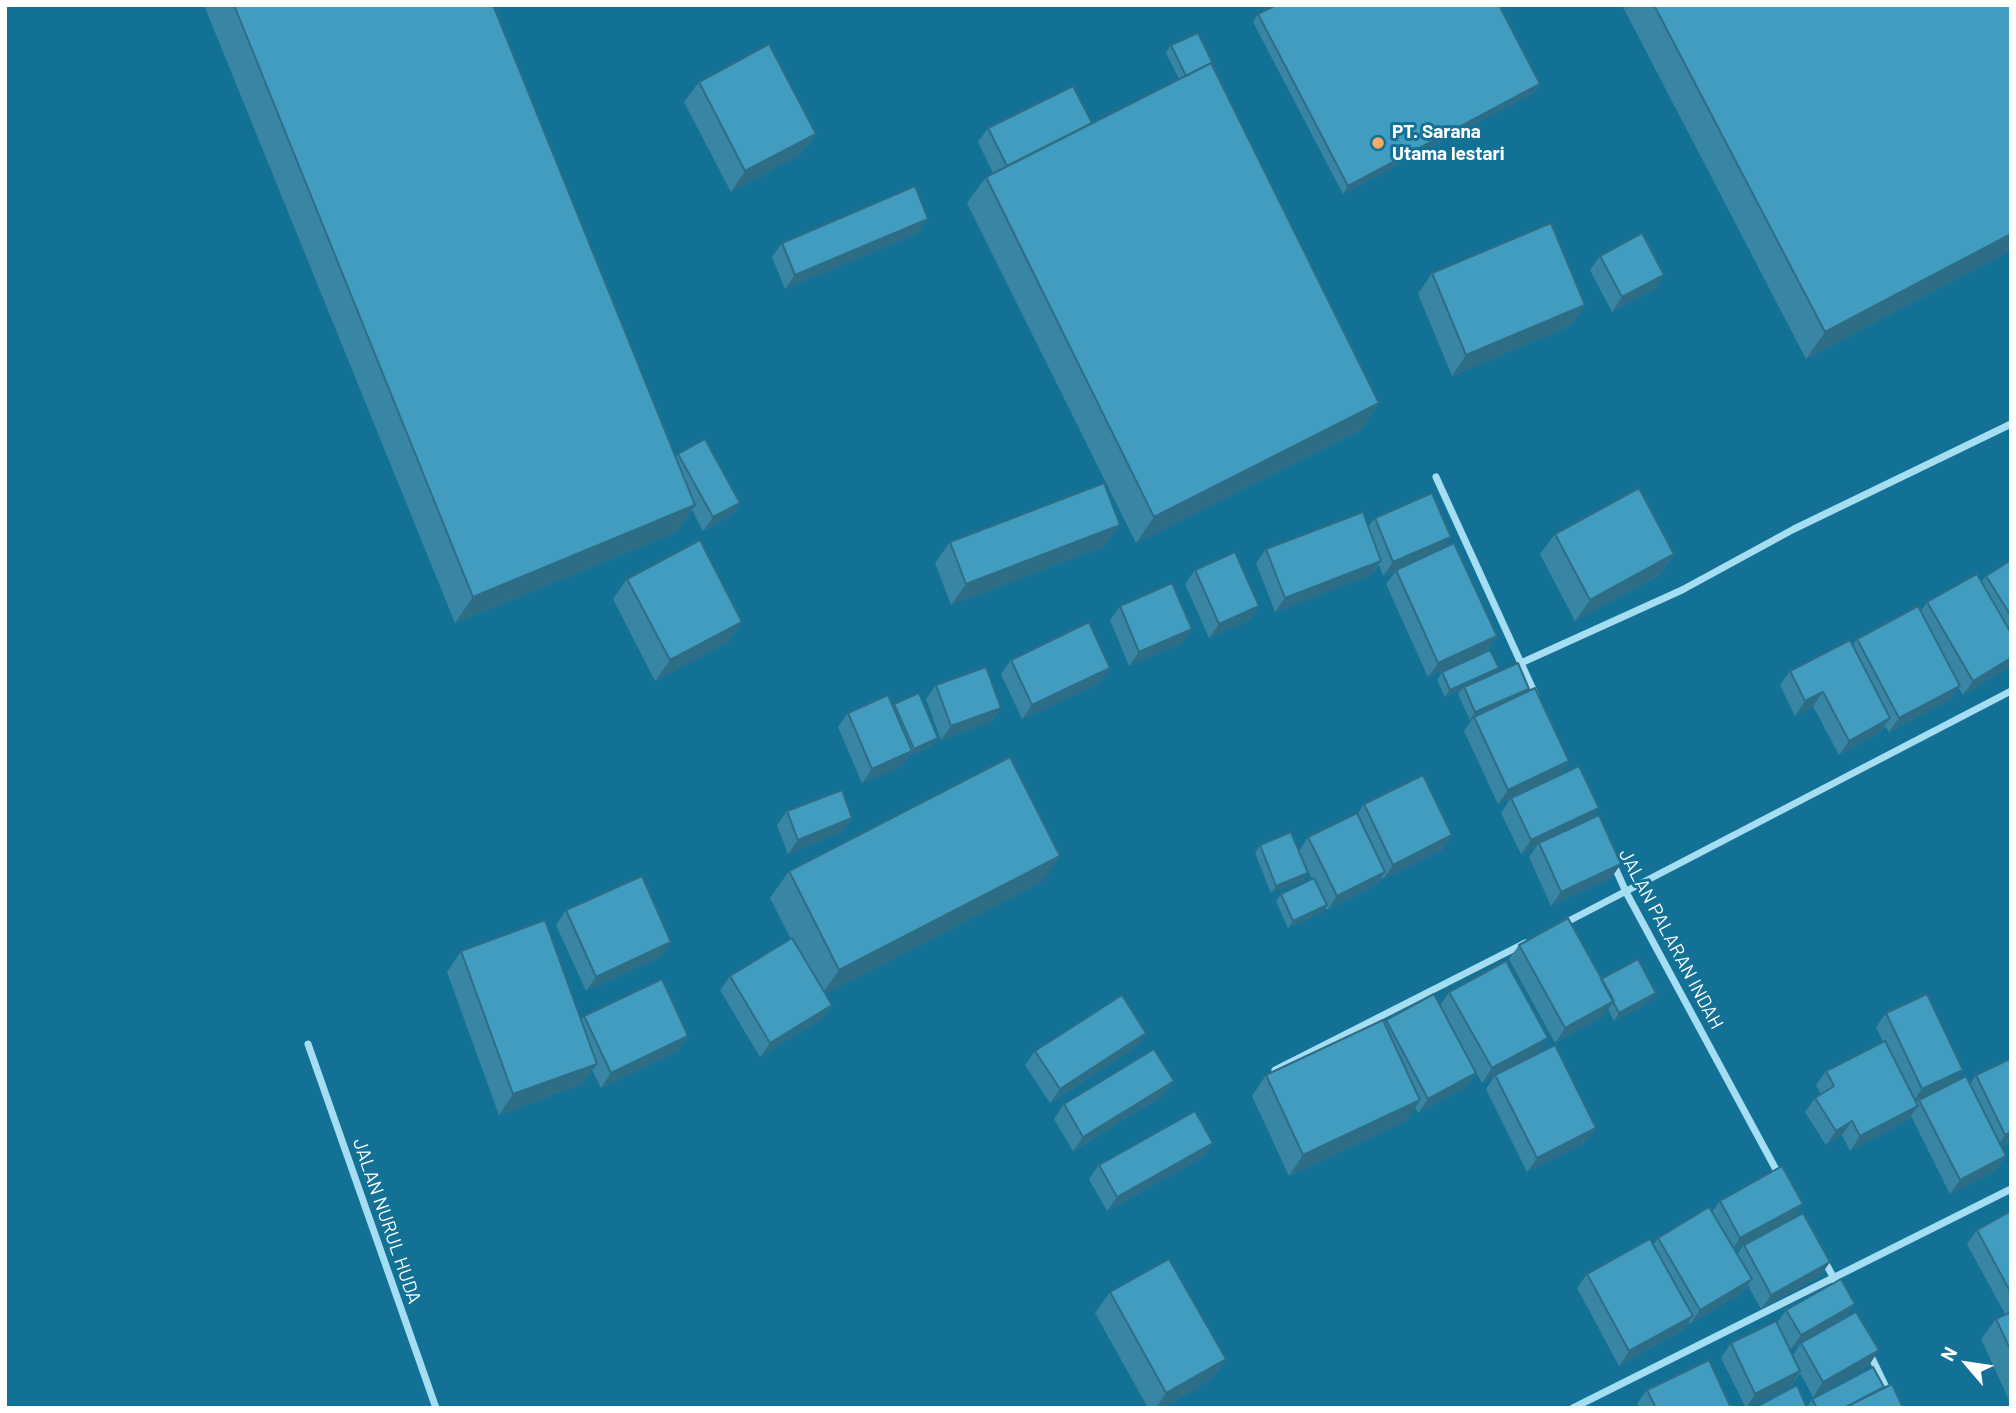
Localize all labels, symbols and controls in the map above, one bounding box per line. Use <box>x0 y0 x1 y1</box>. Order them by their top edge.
place label: PT. Sarana Utama lestari <box>1392 121 1505 165</box>
marker: PT. Sarana Utama lestari <box>1370 135 1386 151</box>
street label: JALAN PALARAN INDAH <box>1614 845 1728 1033</box>
street label: JALAN NURUL HUDA <box>348 1135 426 1307</box>
north arrow <box>1932 1329 2002 1399</box>
text: N <box>1935 1342 1961 1365</box>

